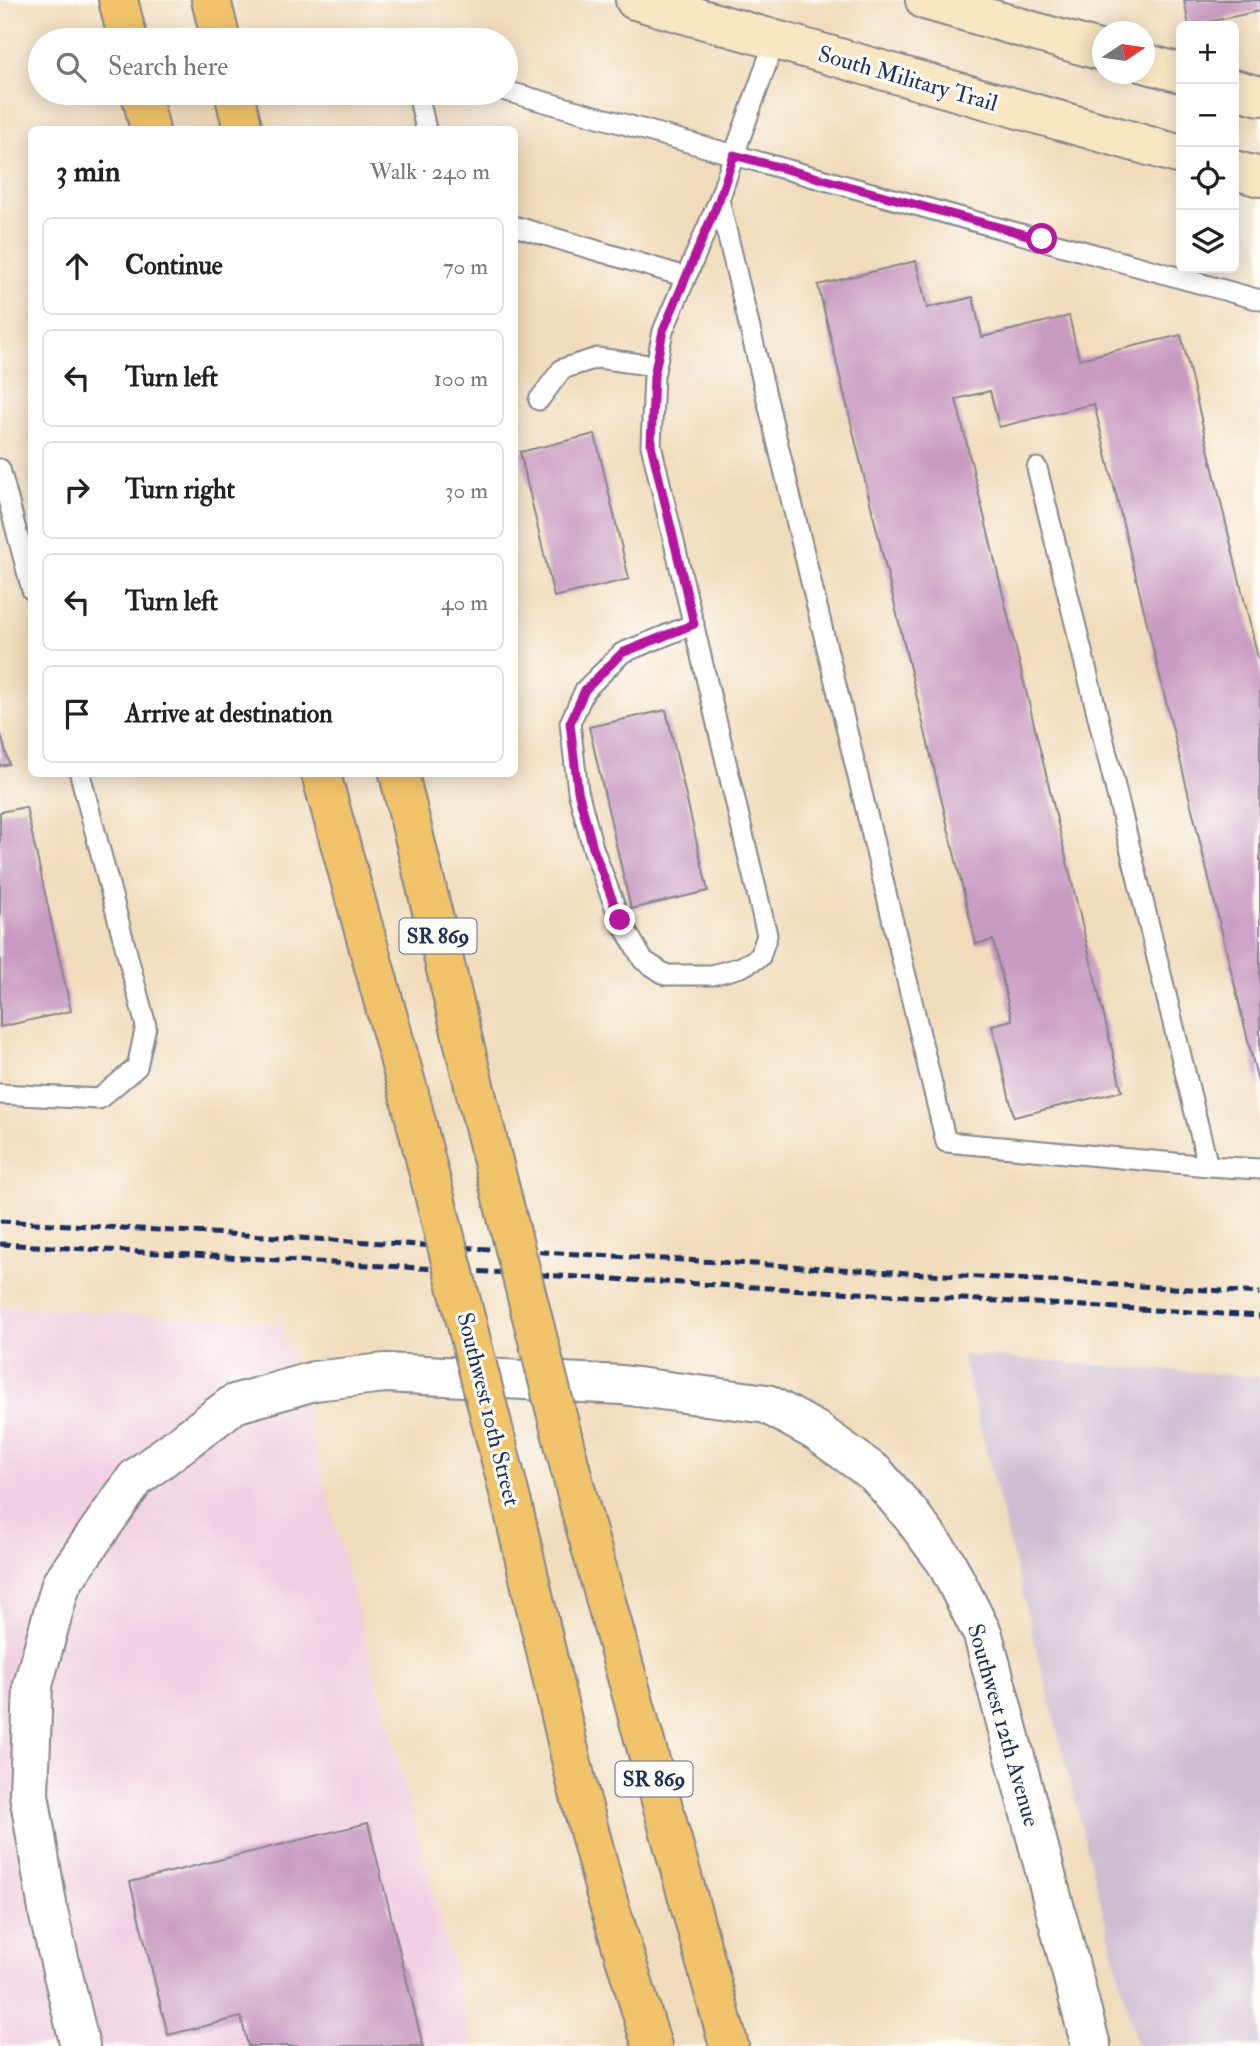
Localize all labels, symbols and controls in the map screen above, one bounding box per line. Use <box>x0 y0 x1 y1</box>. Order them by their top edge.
north arrow <box>1092 21 1155 84</box>
map controls <box>1176 21 1239 273</box>
button: + <box>1176 21 1239 84</box>
search box <box>28 28 518 105</box>
street label: South Military Trail <box>815 39 1001 118</box>
icon: search <box>52 48 90 86</box>
text: Search here <box>108 51 228 83</box>
button: − <box>1176 84 1239 147</box>
button: locate <box>1176 147 1239 210</box>
text: 3 min <box>56 153 121 190</box>
text: Walk · 240 m <box>370 157 490 186</box>
button: layers <box>1176 210 1239 273</box>
route start <box>1026 223 1057 254</box>
icon: ahead <box>58 247 96 285</box>
text: Continue <box>125 250 223 282</box>
text: 70 m <box>443 252 488 281</box>
icon: left <box>58 359 96 397</box>
text: Turn left <box>125 362 218 394</box>
text: 100 m <box>434 364 488 393</box>
icon: right <box>58 471 96 509</box>
text: Turn right <box>125 474 235 506</box>
text: 30 m <box>445 476 488 505</box>
icon: left <box>58 583 96 621</box>
text: Turn left <box>125 586 218 618</box>
text: 40 m <box>441 588 488 617</box>
icon: arrive <box>58 695 96 733</box>
text: Arrive at destination <box>125 698 333 730</box>
route end <box>604 904 635 935</box>
road number: SR 869 <box>400 918 476 954</box>
street label: Southwest 10th Street <box>450 1309 527 1509</box>
street label: Southwest 12th Avenue <box>961 1620 1046 1830</box>
road number: SR 869 <box>616 1762 692 1796</box>

